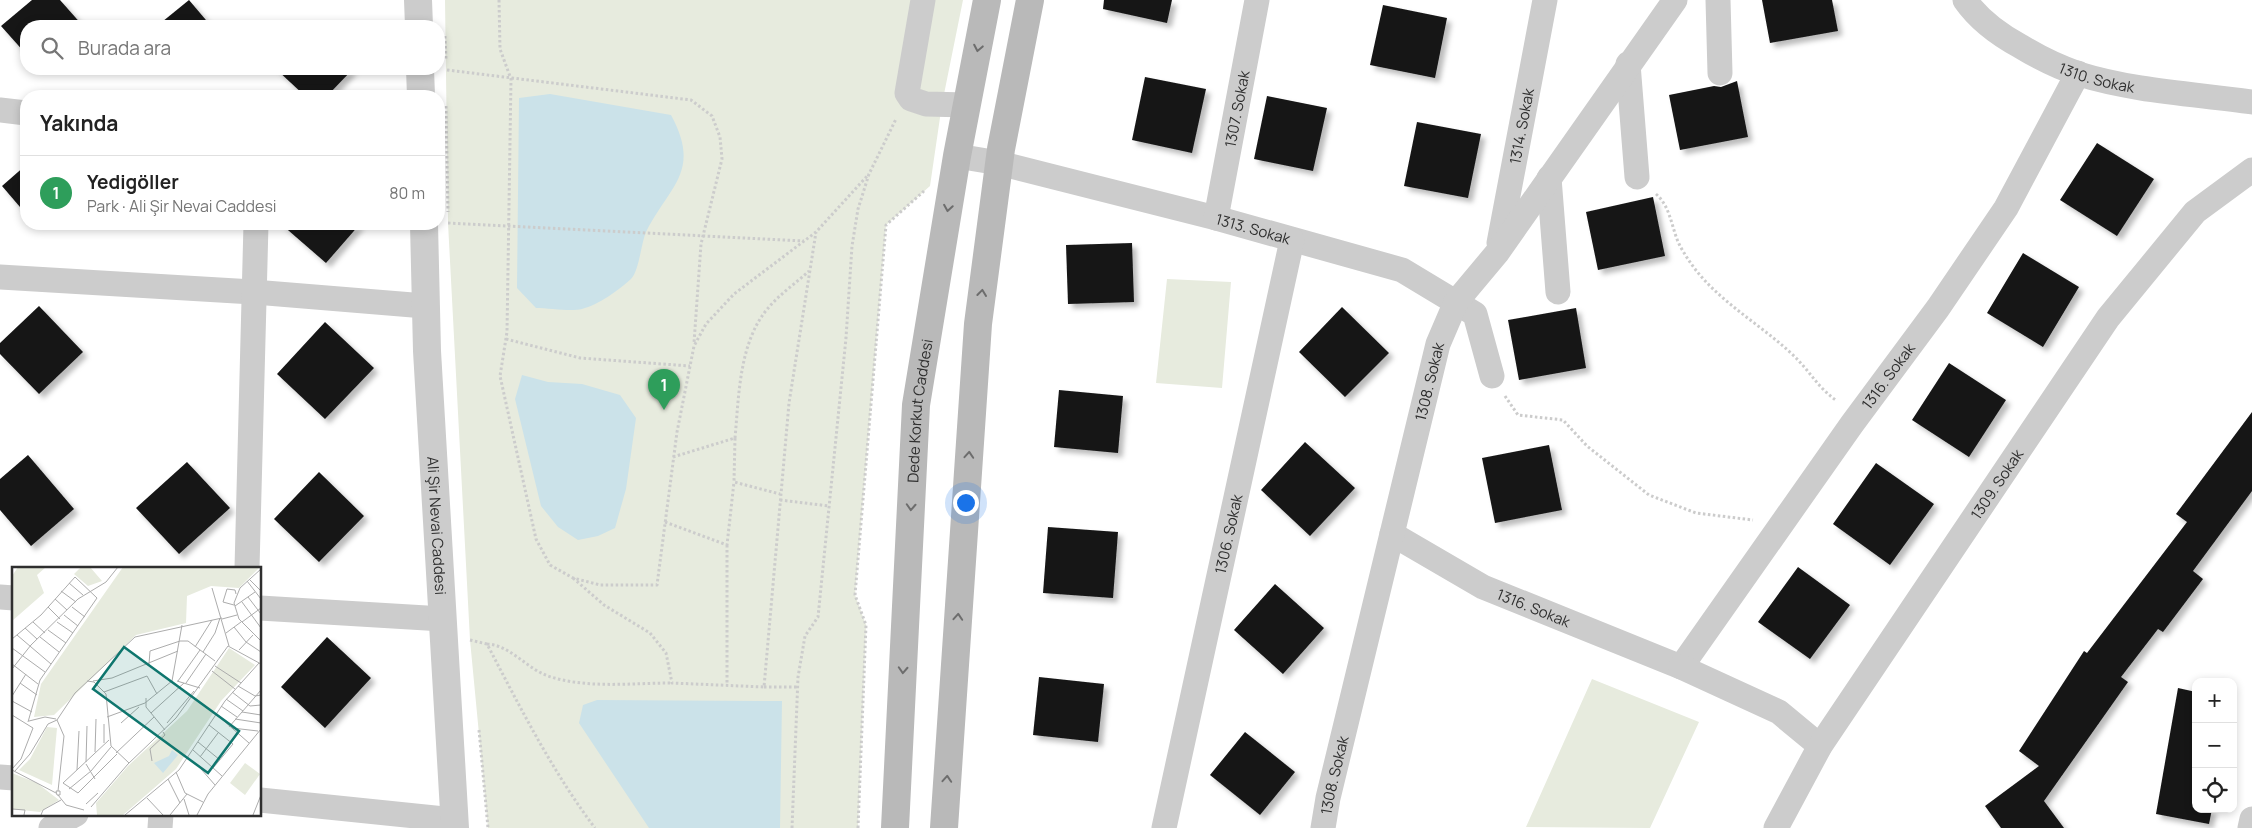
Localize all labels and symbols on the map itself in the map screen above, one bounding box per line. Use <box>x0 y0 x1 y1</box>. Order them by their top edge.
one-way arrow <box>973 43 984 52</box>
street label: 1310. Sokak <box>2056 57 2137 97</box>
street label: 1307. Sokak <box>1219 68 1254 149</box>
street label: 1314. Sokak <box>1504 86 1539 166</box>
one-way arrow <box>944 203 954 212</box>
street label: 1313. Sokak <box>1213 208 1293 249</box>
one-way arrow <box>976 289 987 297</box>
street label: Dede Korkut Caddesi <box>902 337 937 483</box>
street label: 1316. Sokak <box>1856 338 1920 413</box>
street label: 1308. Sokak <box>1409 339 1449 423</box>
pin: 1 <box>648 369 680 410</box>
street label: 1309. Sokak <box>1965 444 2028 523</box>
one-way arrow <box>964 451 975 459</box>
street label: Ali Şir Nevai Caddesi <box>423 456 452 595</box>
your location <box>953 490 979 516</box>
street label: 1306. Sokak <box>1209 492 1247 576</box>
one-way arrow <box>905 504 916 512</box>
inset map <box>12 567 261 816</box>
street label: 1316. Sokak <box>1494 583 1574 632</box>
one-way arrow <box>953 613 964 621</box>
one-way arrow <box>898 666 908 674</box>
street label: 1308. Sokak <box>1315 733 1353 816</box>
one-way arrow <box>941 775 952 783</box>

